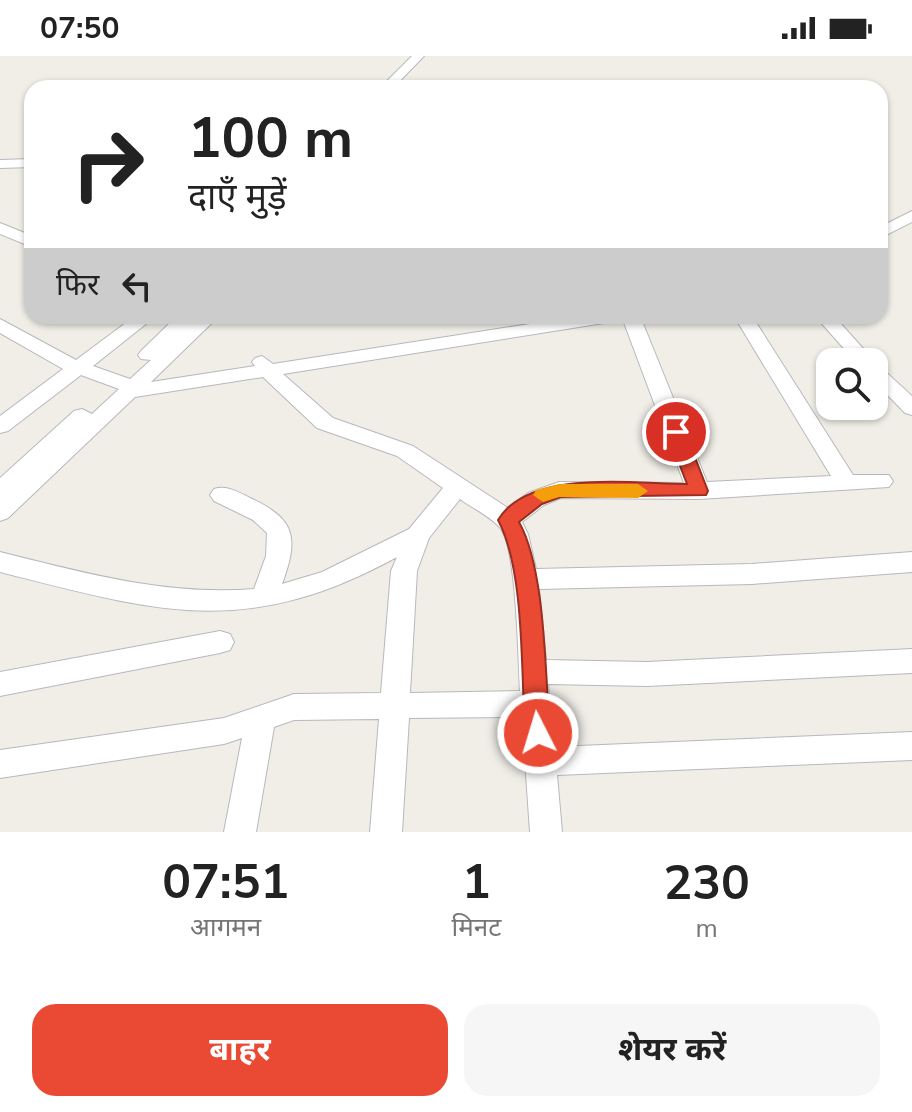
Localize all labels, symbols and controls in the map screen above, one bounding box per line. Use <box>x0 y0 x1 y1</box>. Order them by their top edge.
text: 07:50 <box>40 8 119 49</box>
text: 100 m <box>188 100 353 177</box>
icon: right <box>56 112 160 216</box>
text: दाएँ मुड़ें <box>188 173 286 222</box>
icon: left <box>115 264 159 308</box>
text: फिर <box>56 265 99 306</box>
map controls <box>816 348 888 420</box>
button: search <box>816 348 888 420</box>
pin <box>642 398 710 466</box>
icon: arrive <box>654 410 698 454</box>
position arrow <box>496 691 580 775</box>
text: 07:51 <box>162 849 289 915</box>
text: 1 <box>462 849 491 915</box>
text: 230 <box>663 850 750 916</box>
text: आगमन <box>190 910 261 945</box>
text: मिनट <box>451 910 501 945</box>
text: m <box>695 911 718 946</box>
button: बाहर <box>32 1004 448 1096</box>
button: शेयर करें <box>464 1004 880 1096</box>

